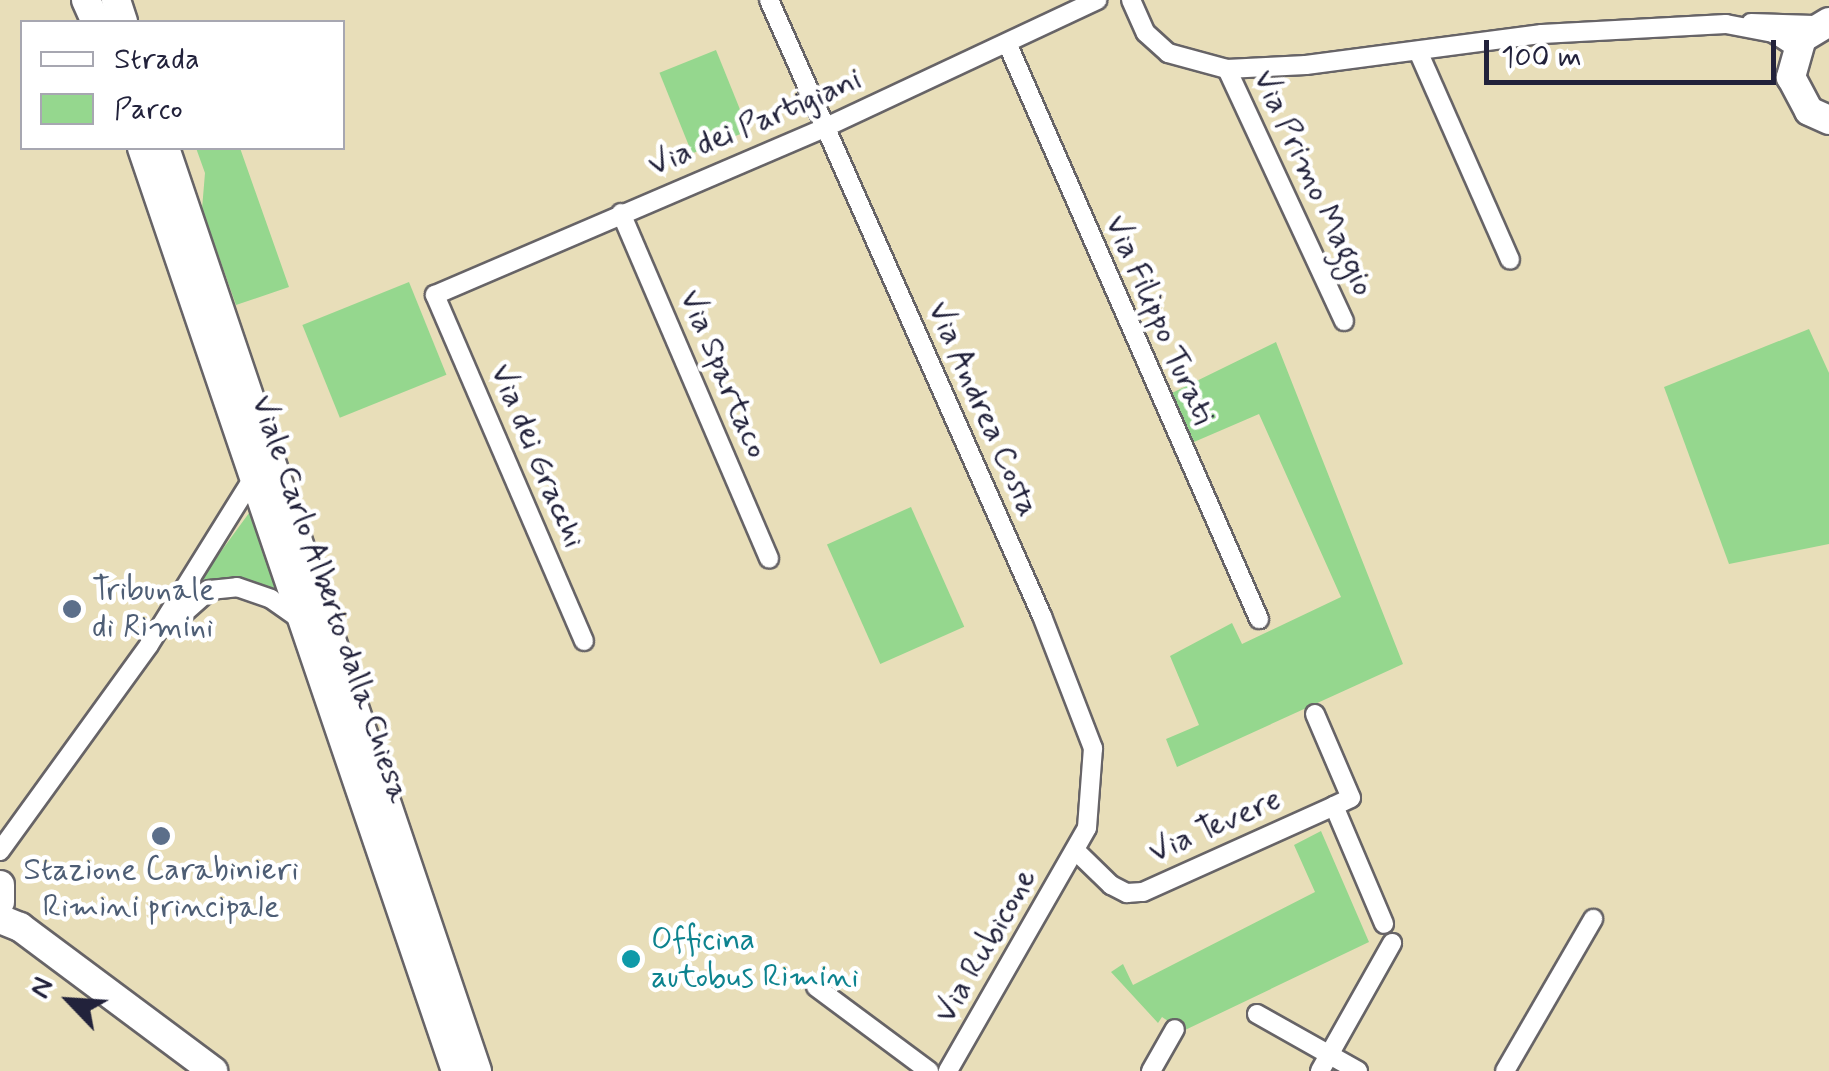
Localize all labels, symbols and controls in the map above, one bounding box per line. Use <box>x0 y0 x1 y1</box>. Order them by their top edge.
legend <box>20 20 345 150</box>
scale bar <box>1489 20 1782 82</box>
text: 100 m <box>1501 38 1582 77</box>
text: Strada <box>114 40 200 79</box>
street label: Via dei Partigiani <box>643 61 867 185</box>
street label: Via Primo Maggio <box>1244 64 1382 302</box>
text: Parco <box>114 90 183 129</box>
street label: Via Filippo Turati <box>1097 211 1221 429</box>
street label: Via Spartaco <box>671 285 775 463</box>
street label: Via Andrea Costa <box>917 293 1049 525</box>
street label: Via dei Gracchi <box>481 358 593 554</box>
street label: Viale Carlo Alberto dalla Chiesa <box>243 392 417 806</box>
place label: Tribunale di Rimini <box>92 572 219 647</box>
marker: Tribunale di Rimini <box>61 598 83 620</box>
street label: Via Tevere <box>1144 780 1286 872</box>
marker: Stazione Carabinieri Rimini principale <box>150 825 172 847</box>
place label: Stazione Carabinieri Rimini principale <box>25 852 297 927</box>
street label: Via Rubicone <box>927 863 1045 1029</box>
place label: Officina autobus Rimini <box>651 922 859 997</box>
marker: Officina autobus Rimini <box>620 948 642 970</box>
north arrow <box>20 951 120 1051</box>
text: N <box>22 972 63 1004</box>

